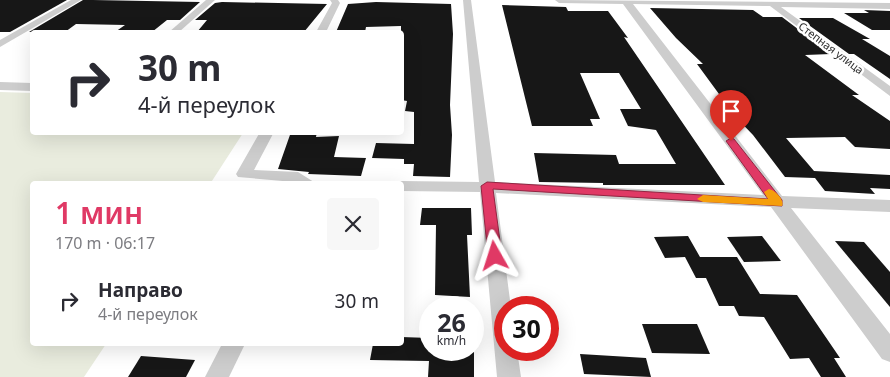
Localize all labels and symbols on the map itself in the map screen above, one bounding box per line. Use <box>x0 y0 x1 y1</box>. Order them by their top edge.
street label: Степная улица <box>796 18 867 77</box>
pin <box>710 90 752 141</box>
position arrow <box>468 229 520 281</box>
speed limit sign: 30 <box>494 296 559 361</box>

